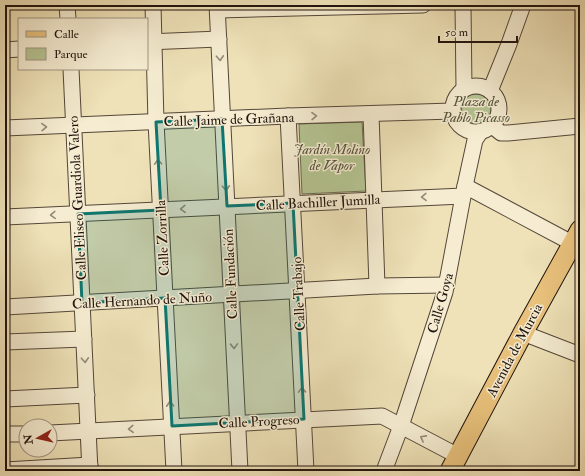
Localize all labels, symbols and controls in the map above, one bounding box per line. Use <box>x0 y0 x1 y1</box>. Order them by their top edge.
legend <box>18 18 148 70</box>
scale bar <box>439 18 517 44</box>
text: 50 m <box>445 25 469 40</box>
text: Calle <box>54 27 79 42</box>
text: Parque <box>54 47 88 62</box>
one-way arrow <box>215 55 224 61</box>
park label: Plaza de Pablo Picasso <box>441 93 510 126</box>
street label: Calle Jaime de Grañana <box>163 109 295 130</box>
one-way arrow <box>311 112 317 120</box>
street label: Calle Eliseo Guardiola Valero <box>65 115 90 281</box>
one-way arrow <box>41 123 47 131</box>
park label: Jardín Molino de Vapor <box>294 141 370 174</box>
one-way arrow <box>154 159 163 165</box>
one-way arrow <box>222 185 230 191</box>
street label: Calle Bachiller Jumilla <box>255 191 381 214</box>
one-way arrow <box>421 193 427 202</box>
street label: Calle Zorrilla <box>152 199 173 276</box>
one-way arrow <box>180 204 186 213</box>
one-way arrow <box>50 210 56 219</box>
street label: Calle Fundación <box>220 228 241 320</box>
street label: Calle Trabajo <box>288 256 309 332</box>
street label: Calle Goya <box>424 271 458 336</box>
street label: Calle Hernando de Nuño <box>72 288 213 313</box>
street label: Avenida de Murcia <box>482 300 546 401</box>
one-way arrow <box>229 343 238 349</box>
one-way arrow <box>81 357 89 363</box>
one-way arrow <box>298 387 307 393</box>
one-way arrow <box>166 401 175 407</box>
street label: Calle Progreso <box>218 411 300 432</box>
north arrow <box>18 418 58 458</box>
one-way arrow <box>128 424 134 433</box>
text: N <box>21 432 36 446</box>
one-way arrow <box>420 435 427 442</box>

